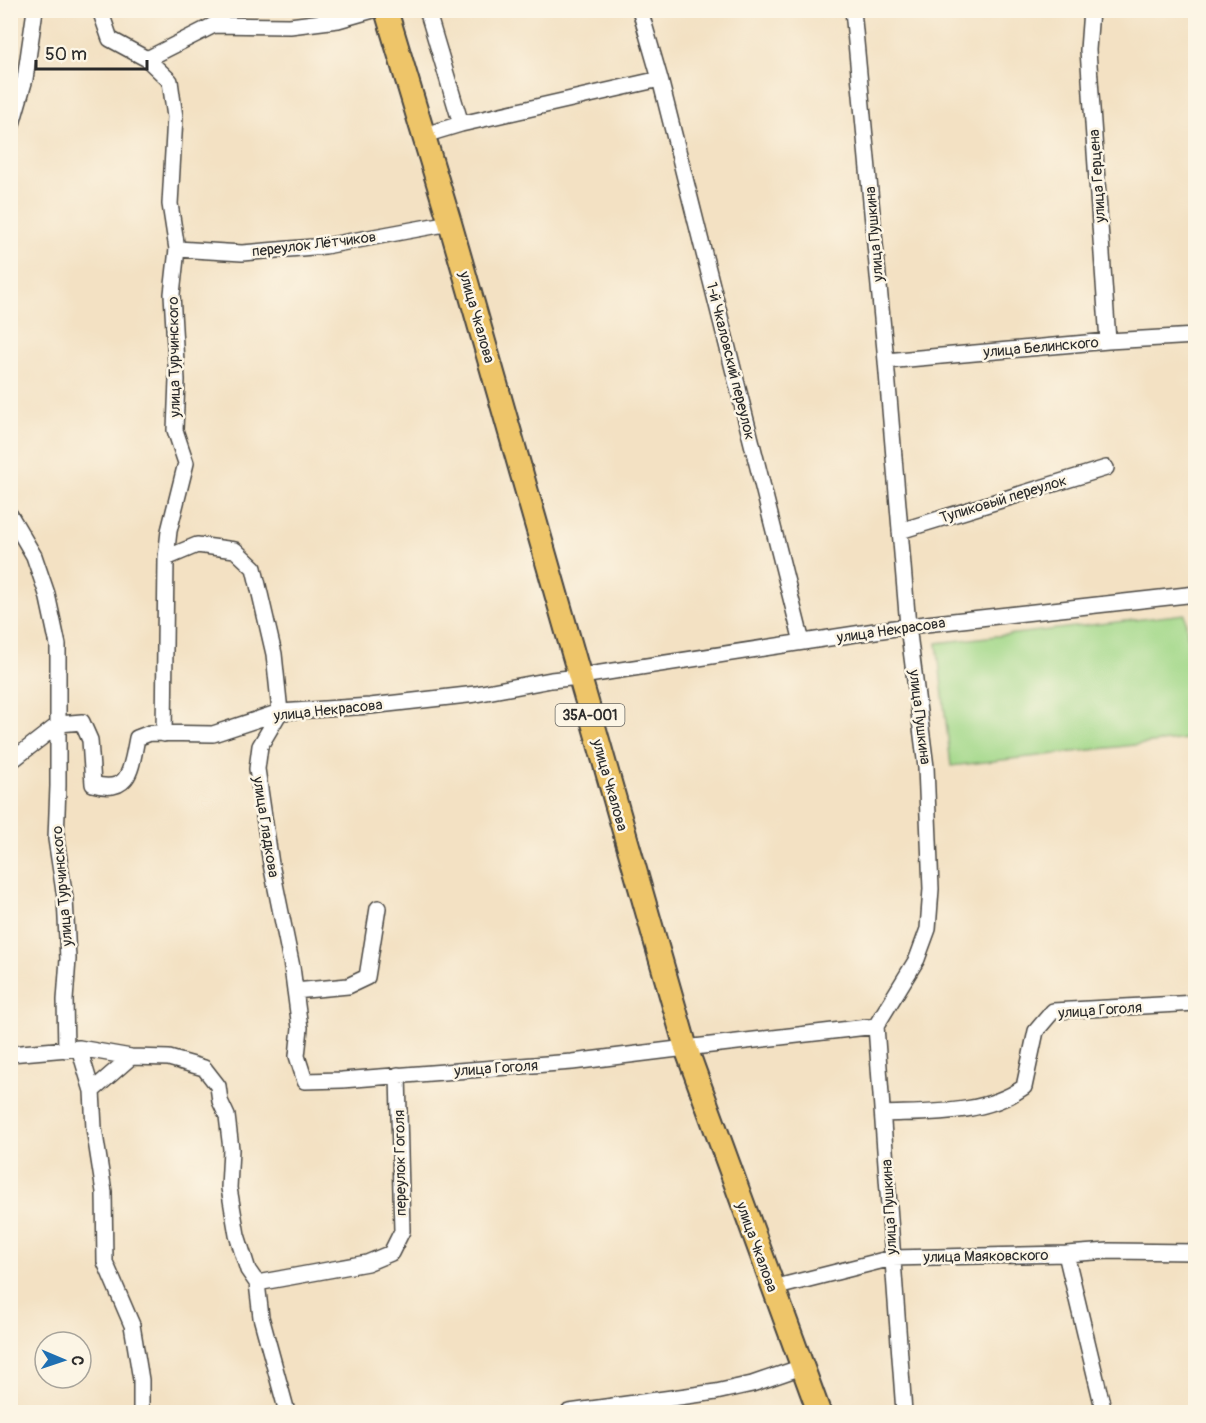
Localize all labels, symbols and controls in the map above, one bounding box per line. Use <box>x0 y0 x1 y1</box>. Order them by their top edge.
scale bar <box>36 33 147 71</box>
text: 50 m <box>45 43 87 66</box>
street label: улица Герцена <box>1085 129 1110 224</box>
street label: улица Пушкина <box>861 186 888 283</box>
street label: переулок Лётчиков <box>251 227 377 262</box>
street label: улица Чкалова <box>454 268 499 365</box>
street label: 1-й Чкаловский переулок <box>702 280 759 442</box>
street label: улица Турчинского <box>164 296 185 419</box>
street label: улица Белинского <box>982 333 1099 362</box>
street label: Тупиковый переулок <box>937 471 1069 528</box>
street label: улица Некрасова <box>835 613 947 648</box>
street label: улица Пушкина <box>904 668 935 766</box>
street label: улица Некрасова <box>272 695 383 726</box>
road number: 35А-001 <box>556 704 624 726</box>
street label: улица Чкалова <box>587 736 632 833</box>
street label: улица Гладкова <box>248 774 283 879</box>
street label: улица Турчинского <box>48 825 77 948</box>
street label: улица Гоголя <box>1056 998 1143 1023</box>
street label: улица Гоголя <box>452 1056 539 1081</box>
street label: переулок Гоголя <box>390 1110 411 1216</box>
street label: улица Пушкина <box>878 1159 902 1256</box>
street label: улица Чкалова <box>731 1199 782 1295</box>
street label: улица Маяковского <box>922 1246 1049 1267</box>
north arrow <box>33 1330 93 1390</box>
text: С <box>67 1355 87 1366</box>

